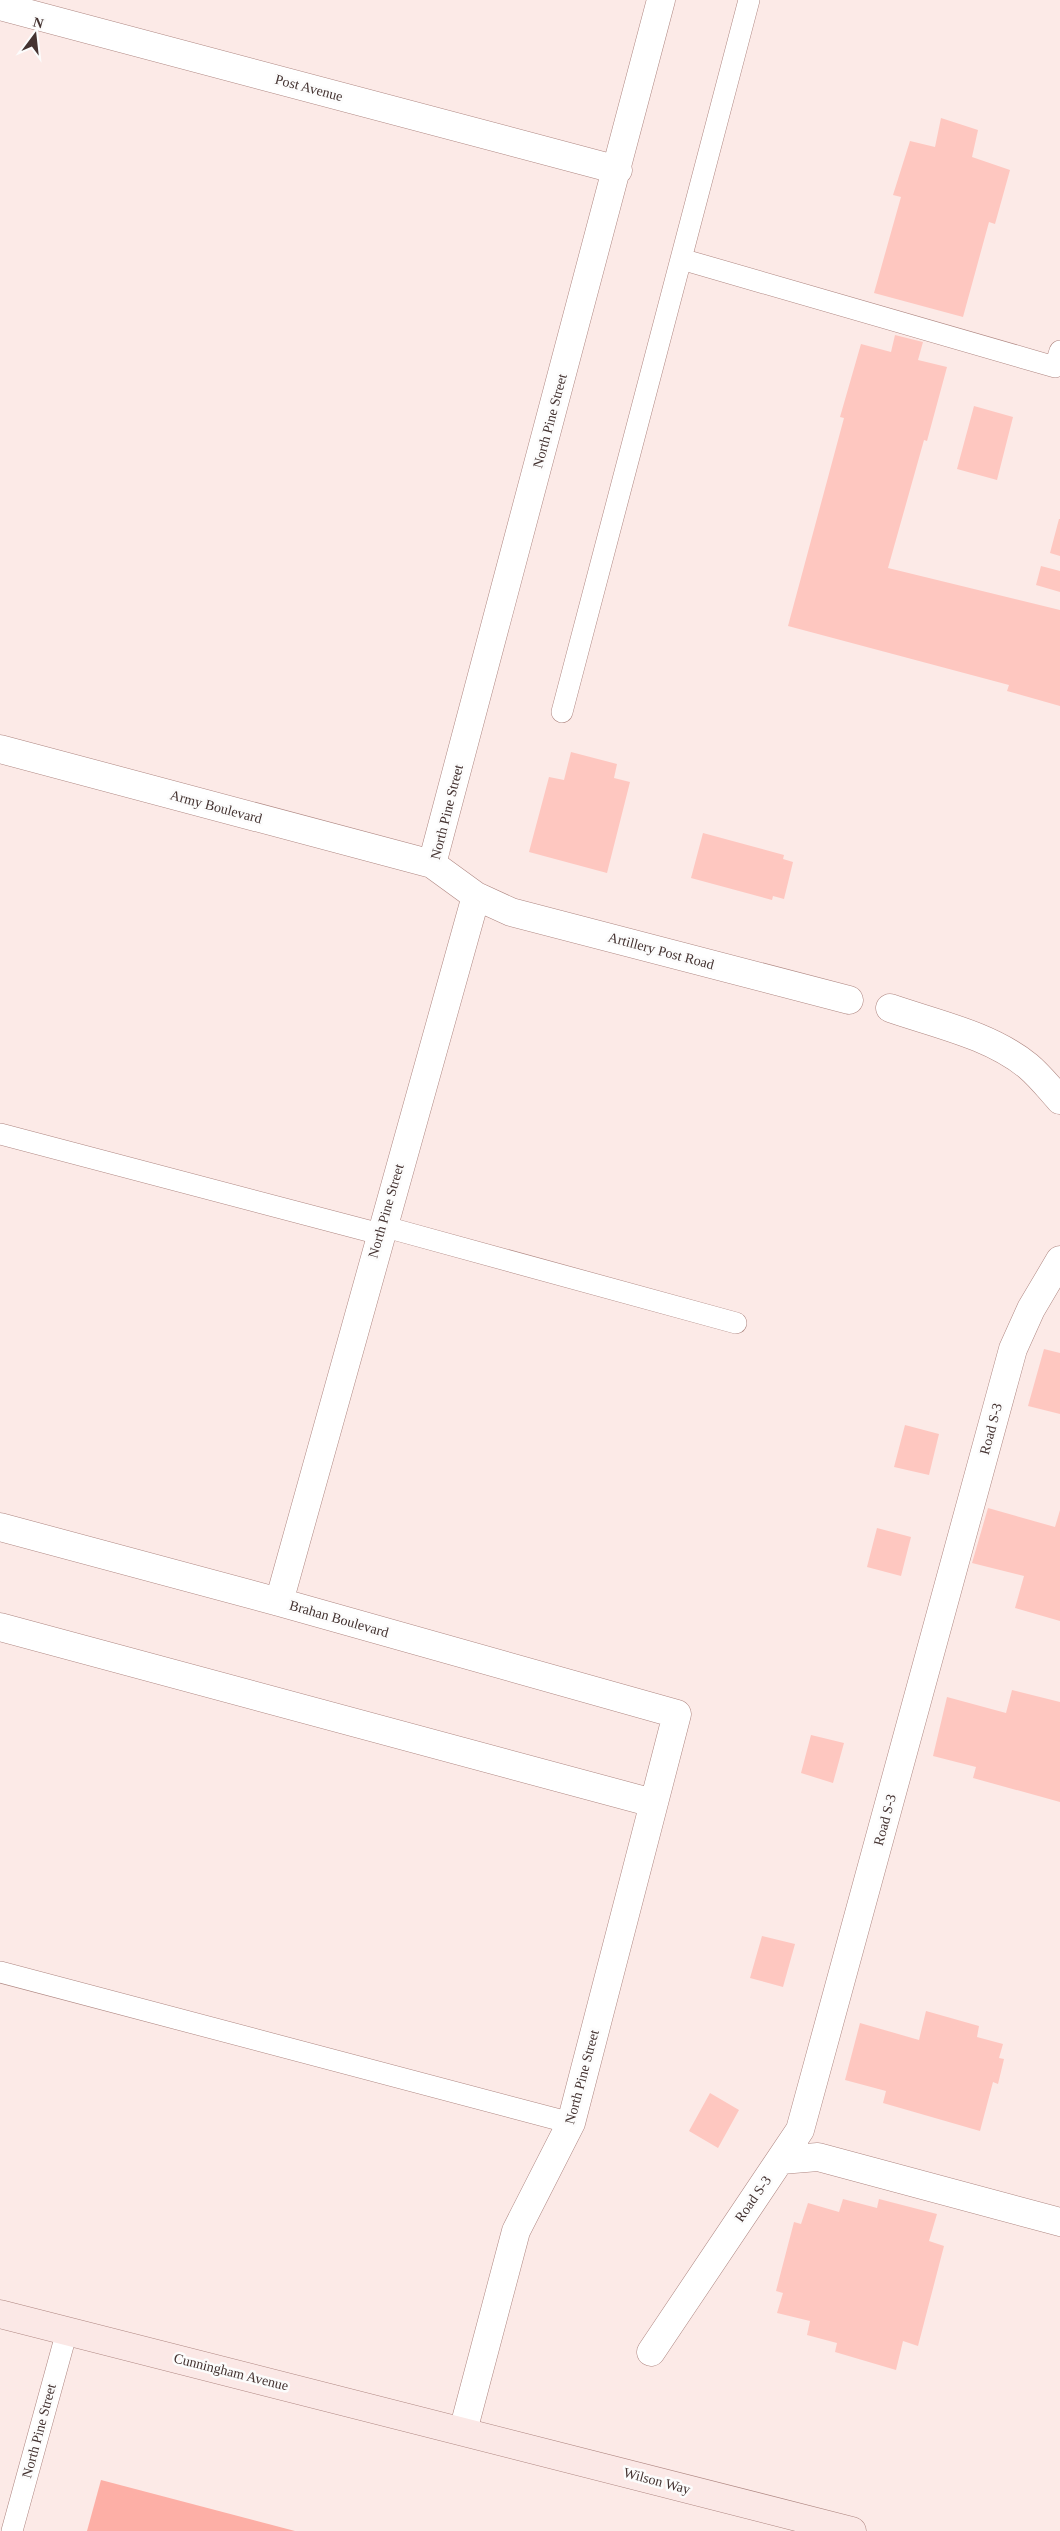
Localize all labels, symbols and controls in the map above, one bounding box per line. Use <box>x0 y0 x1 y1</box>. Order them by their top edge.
north arrow <box>10 10 60 60</box>
text: N <box>31 14 45 31</box>
street label: Post Avenue <box>274 72 344 104</box>
street label: North Pine Street <box>530 372 570 470</box>
street label: North Pine Street <box>428 763 466 861</box>
street label: Army Boulevard <box>168 788 264 826</box>
street label: Artillery Post Road <box>606 930 716 972</box>
street label: North Pine Street <box>365 1162 407 1260</box>
street label: Road S-3 <box>977 1402 1005 1456</box>
street label: Brahan Boulevard <box>288 1598 390 1640</box>
street label: Road S-3 <box>871 1793 899 1847</box>
street label: North Pine Street <box>562 2028 602 2126</box>
street label: Road S-3 <box>732 2173 774 2225</box>
street label: Cunningham Avenue <box>172 2351 290 2393</box>
street label: North Pine Street <box>19 2382 59 2480</box>
street label: Wilson Way <box>622 2465 692 2497</box>

